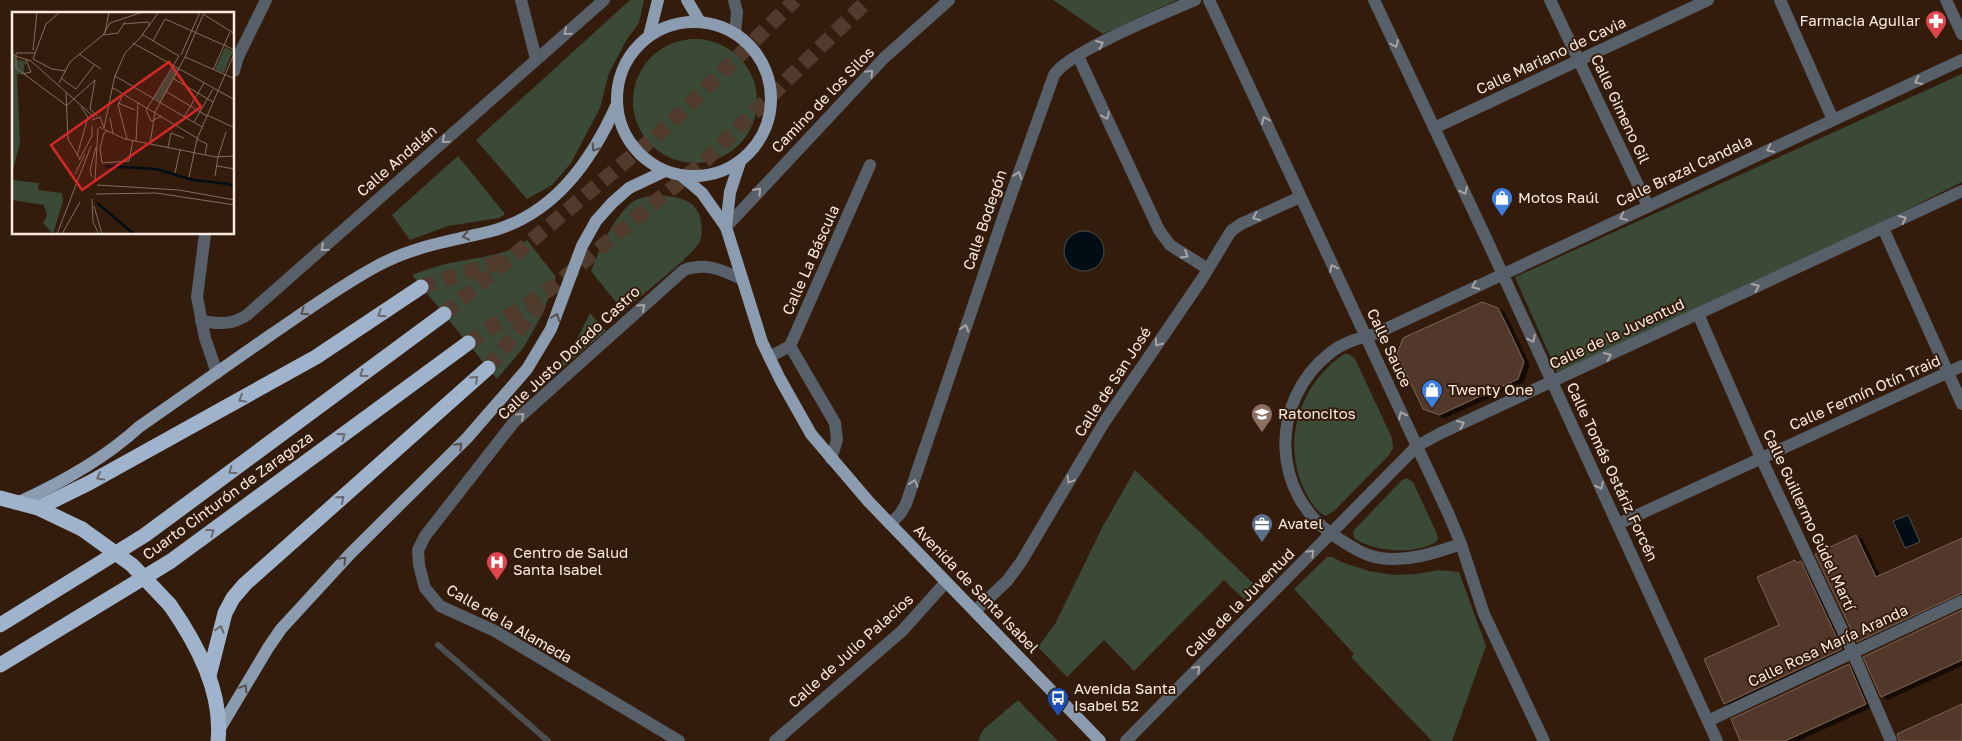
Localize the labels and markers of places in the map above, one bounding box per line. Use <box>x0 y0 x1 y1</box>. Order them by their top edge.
pharmacy icon: Farmacia Aguilar <box>1924 9 1948 40</box>
place label: Farmacia Aguilar <box>1800 11 1920 29</box>
shop icon: Motos Raúl <box>1490 186 1514 217</box>
place label: Motos Raúl <box>1518 188 1599 206</box>
shop icon: Twenty One <box>1420 378 1444 409</box>
place label: Twenty One <box>1448 380 1534 398</box>
school or university icon: Ratoncitos <box>1250 402 1274 433</box>
place label: Ratoncitos <box>1278 404 1356 422</box>
office icon: Avatel <box>1250 512 1274 543</box>
place label: Avatel <box>1278 514 1323 532</box>
place label: Centro de Salud Santa Isabel <box>513 543 628 578</box>
hospital icon: Centro de Salud Santa Isabel <box>485 550 509 581</box>
place label: Avenida Santa Isabel 52 <box>1074 679 1176 714</box>
bus stop icon: Avenida Santa Isabel 52 <box>1046 686 1070 717</box>

